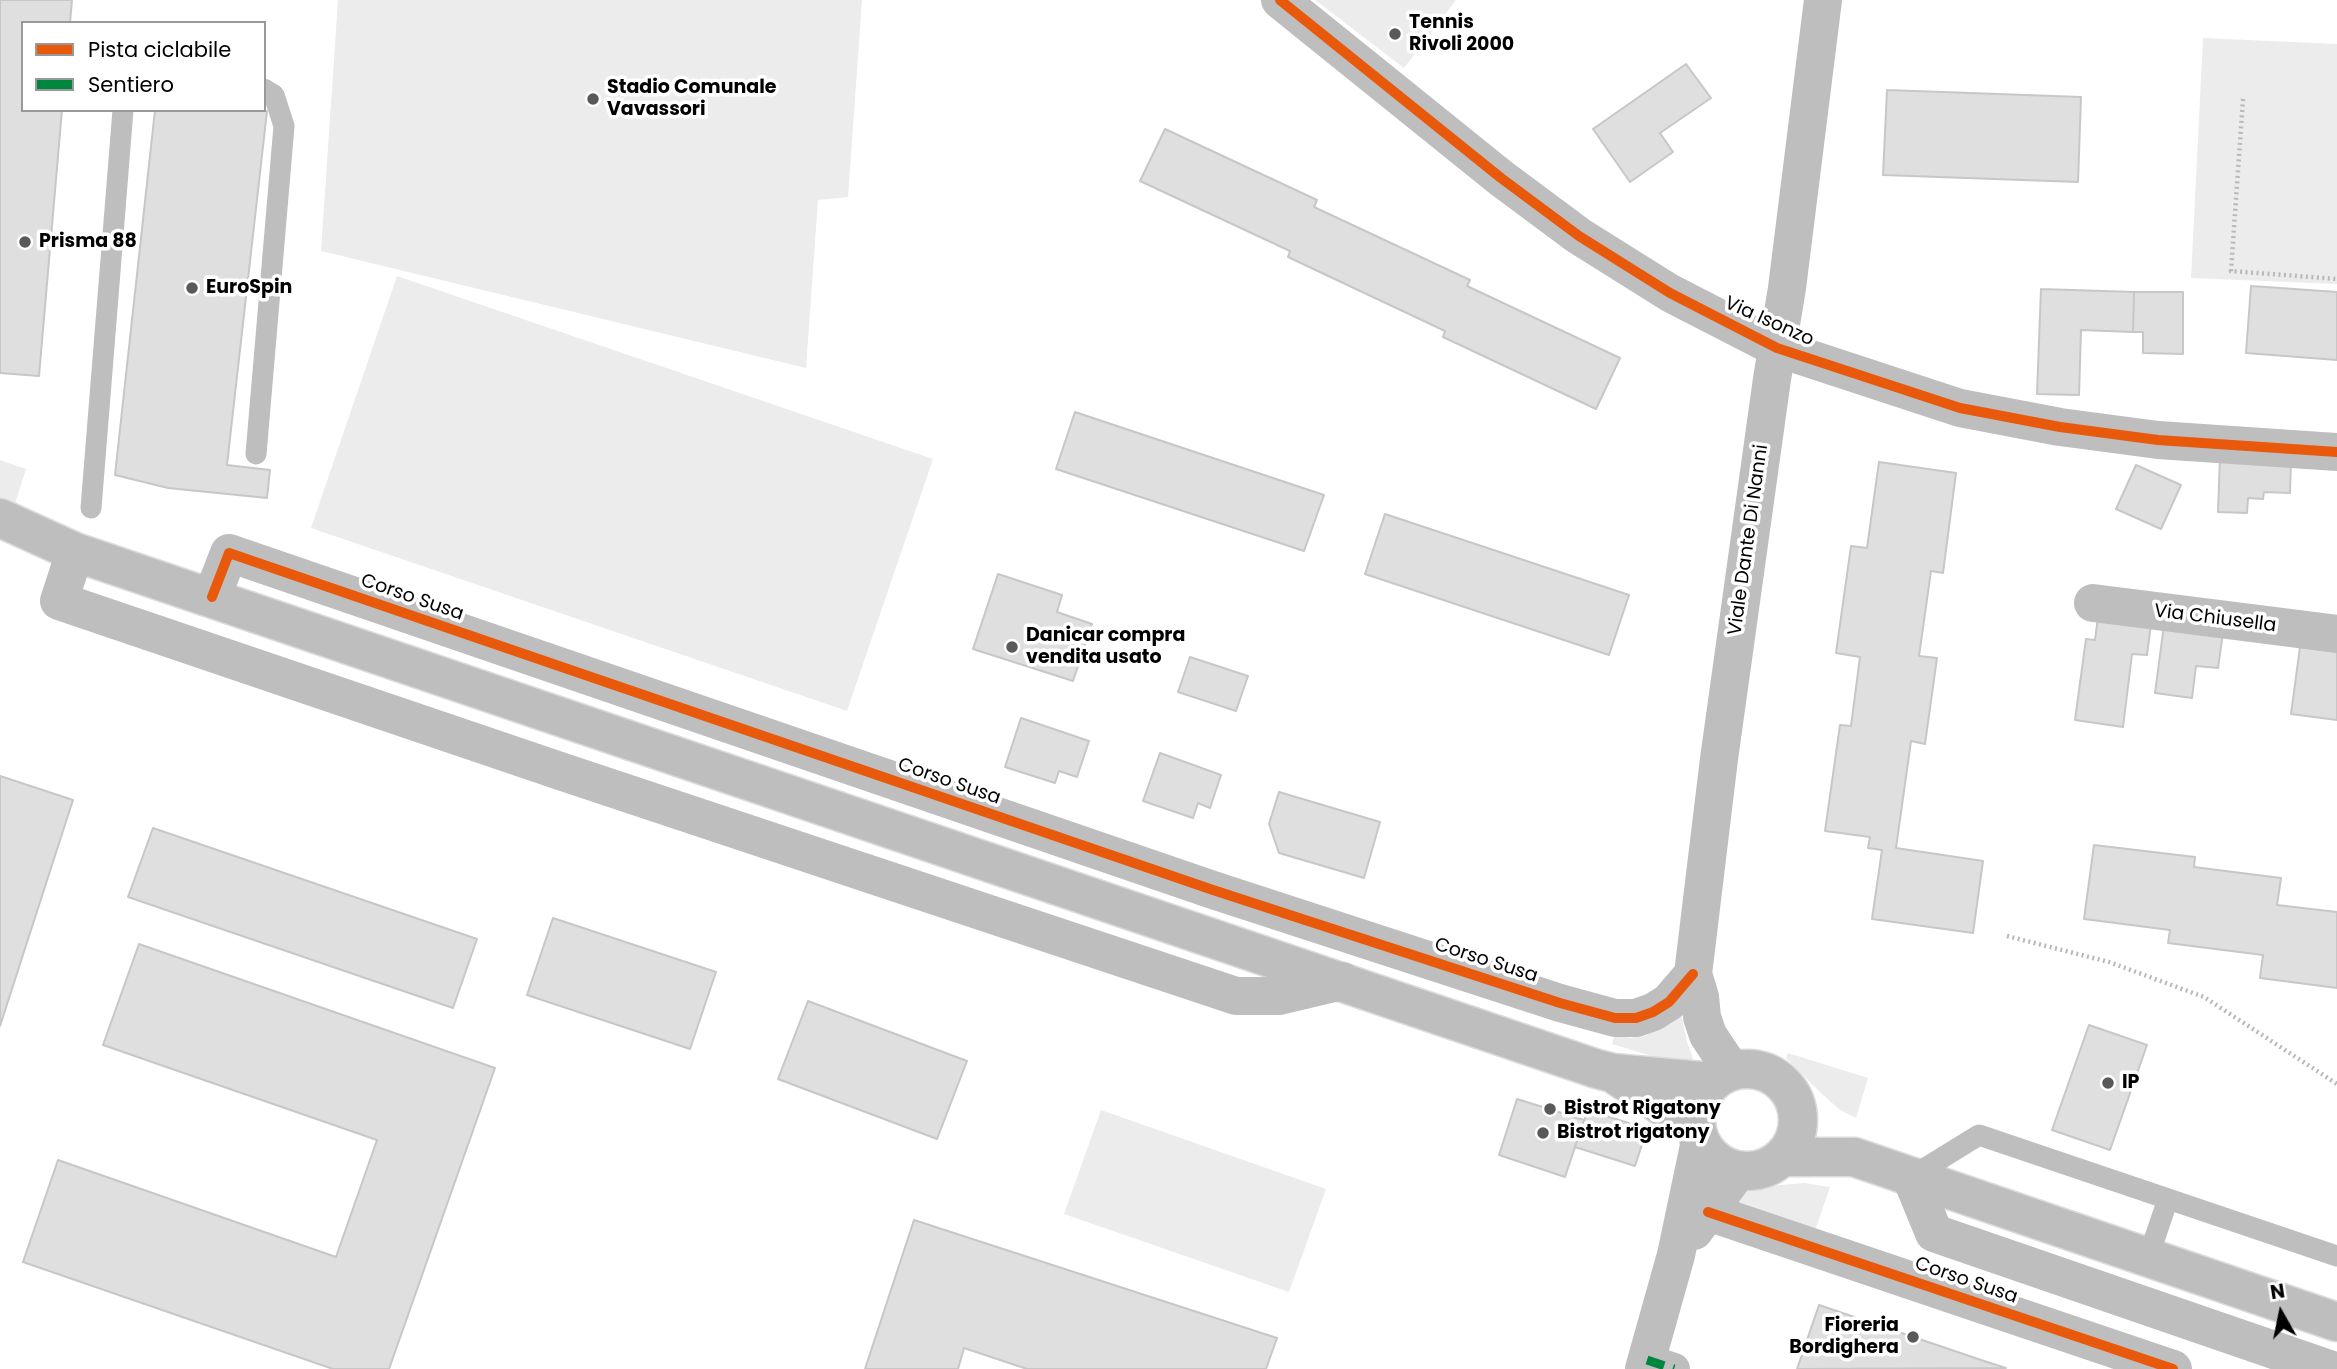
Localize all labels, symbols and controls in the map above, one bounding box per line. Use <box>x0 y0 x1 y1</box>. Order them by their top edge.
place label: Tennis Rivoli 2000 <box>1409 12 1514 56</box>
legend <box>21 21 266 112</box>
marker: Tennis Rivoli 2000 <box>1387 26 1403 42</box>
text: Pista ciclabile <box>88 35 231 64</box>
text: Sentiero <box>88 70 174 99</box>
place label: Stadio Comunale Vavassori <box>607 77 776 121</box>
marker: Stadio Comunale Vavassori <box>585 91 601 107</box>
place label: Prisma 88 <box>39 231 137 253</box>
marker: Prisma 88 <box>17 234 33 250</box>
place label: EuroSpin <box>206 277 292 299</box>
marker: EuroSpin <box>184 280 200 296</box>
street label: Via Isonzo <box>1721 292 1817 352</box>
street label: Viale Dante Di Nanni <box>1724 443 1774 637</box>
street label: Corso Susa <box>358 570 466 626</box>
street label: Via Chiusella <box>2153 600 2277 638</box>
place label: Danicar compra vendita usato <box>1026 625 1185 669</box>
marker: Danicar compra vendita usato <box>1004 639 1020 655</box>
street label: Corso Susa <box>895 754 1003 810</box>
street label: Corso Susa <box>1432 934 1540 988</box>
place label: IP <box>2122 1072 2139 1094</box>
marker: IP <box>2100 1075 2116 1091</box>
place label: Bistrot Rigatony <box>1564 1098 1721 1120</box>
marker: Bistrot Rigatony <box>1542 1101 1558 1117</box>
place label: Bistrot rigatony <box>1557 1122 1710 1144</box>
marker: Bistrot rigatony <box>1535 1125 1551 1141</box>
street label: Corso Susa <box>1912 1253 2020 1309</box>
text: N <box>2268 1277 2287 1306</box>
north arrow <box>2246 1278 2316 1348</box>
place label: Fioreria Bordighera <box>1789 1315 1899 1359</box>
marker: Fioreria Bordighera <box>1905 1329 1921 1345</box>

